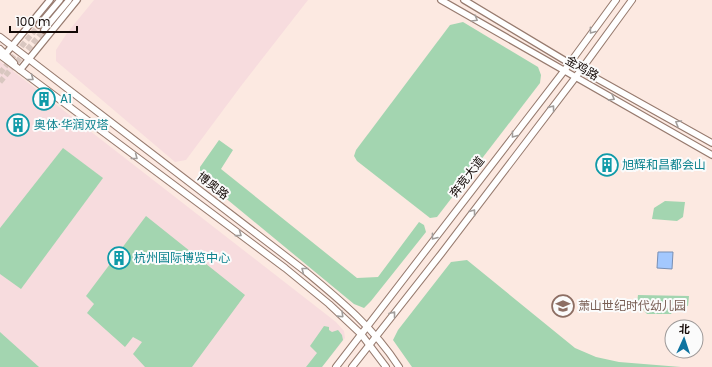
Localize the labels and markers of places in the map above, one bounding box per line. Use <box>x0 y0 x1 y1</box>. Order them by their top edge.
building icon: A1 <box>31 86 57 112</box>
place label: A1 <box>60 90 72 107</box>
building icon: 奥体·华润双塔 <box>5 112 31 138</box>
place label: 奥体·华润双塔 <box>34 116 109 133</box>
building icon: 旭辉和昌都会山 <box>594 152 620 178</box>
place label: 旭辉和昌都会山 <box>622 156 706 173</box>
building icon: 杭州国际博览中心 <box>106 245 132 271</box>
place label: 杭州国际博览中心 <box>134 249 230 266</box>
school or university icon: 萧山世纪时代幼儿园 <box>550 293 576 319</box>
place label: 萧山世纪时代幼儿园 <box>578 297 686 314</box>

